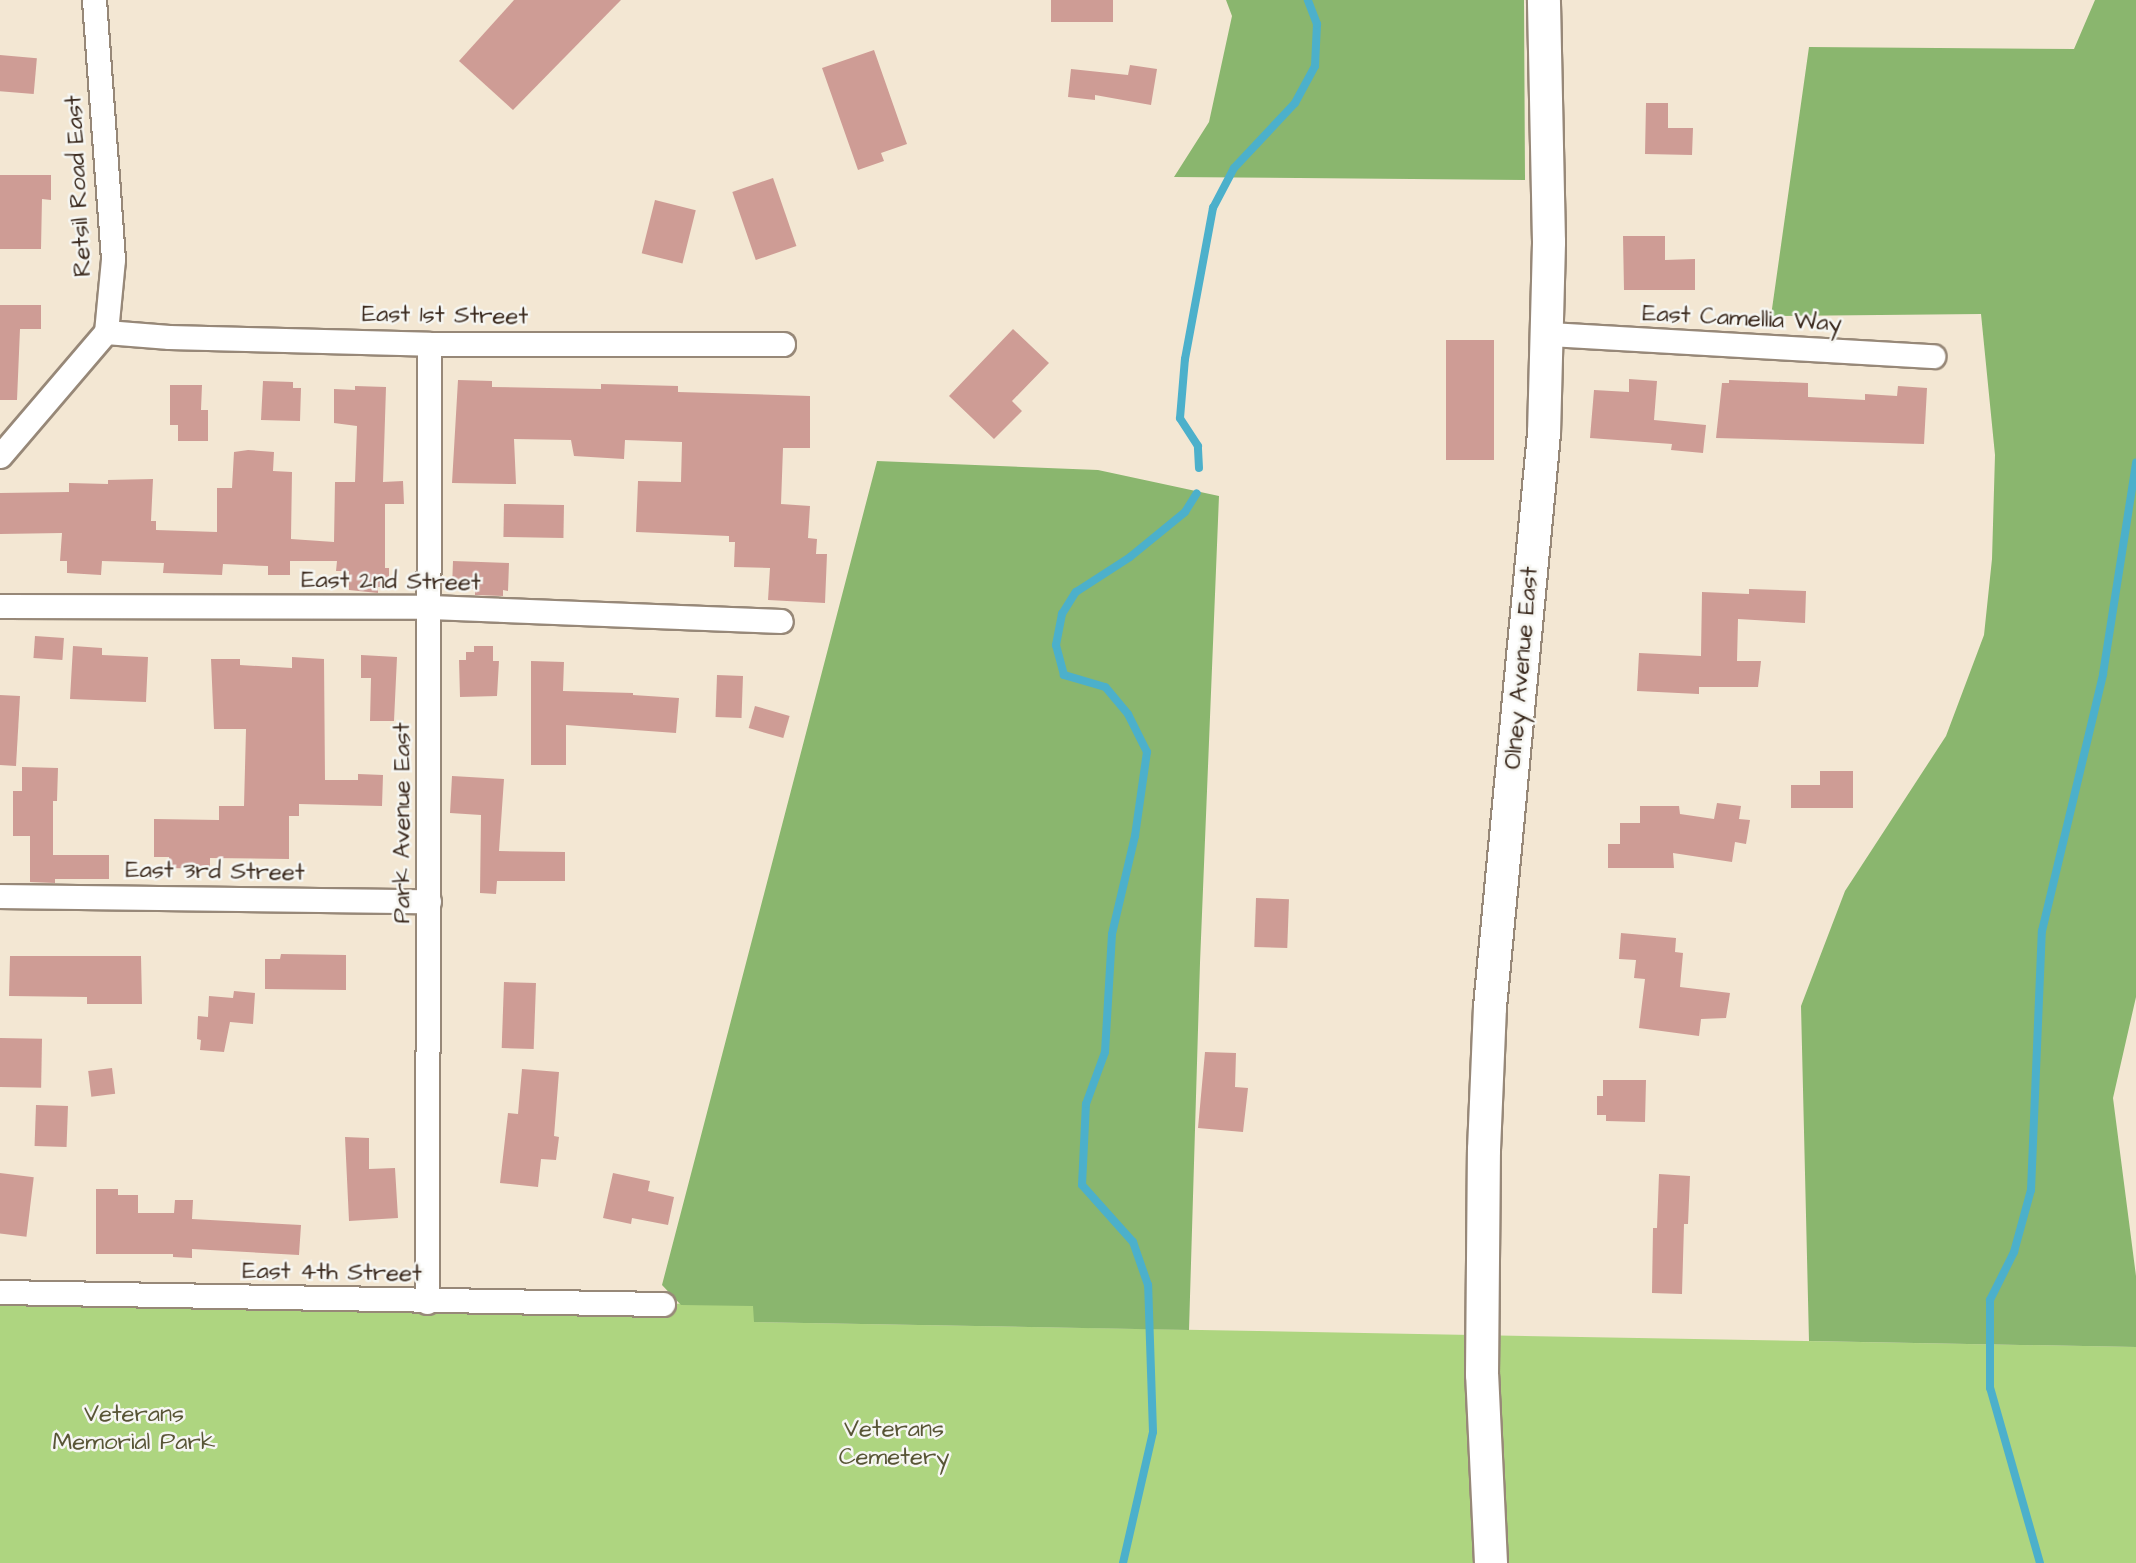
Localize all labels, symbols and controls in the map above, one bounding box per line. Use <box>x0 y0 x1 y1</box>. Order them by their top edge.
street label: Retsil Road East <box>60 94 98 278</box>
street label: East Camellia Way <box>1642 299 1842 339</box>
street label: East 1st Street <box>362 300 528 332</box>
street label: Olney Avenue East <box>1499 565 1545 771</box>
street label: East 2nd Street <box>301 566 481 598</box>
street label: Park Avenue East <box>389 723 417 923</box>
street label: East 3rd Street <box>125 856 305 888</box>
street label: East 4th Street <box>242 1257 422 1289</box>
park label: Veterans Memorial Park <box>53 1401 215 1457</box>
park label: Veterans Cemetery <box>839 1416 949 1472</box>

